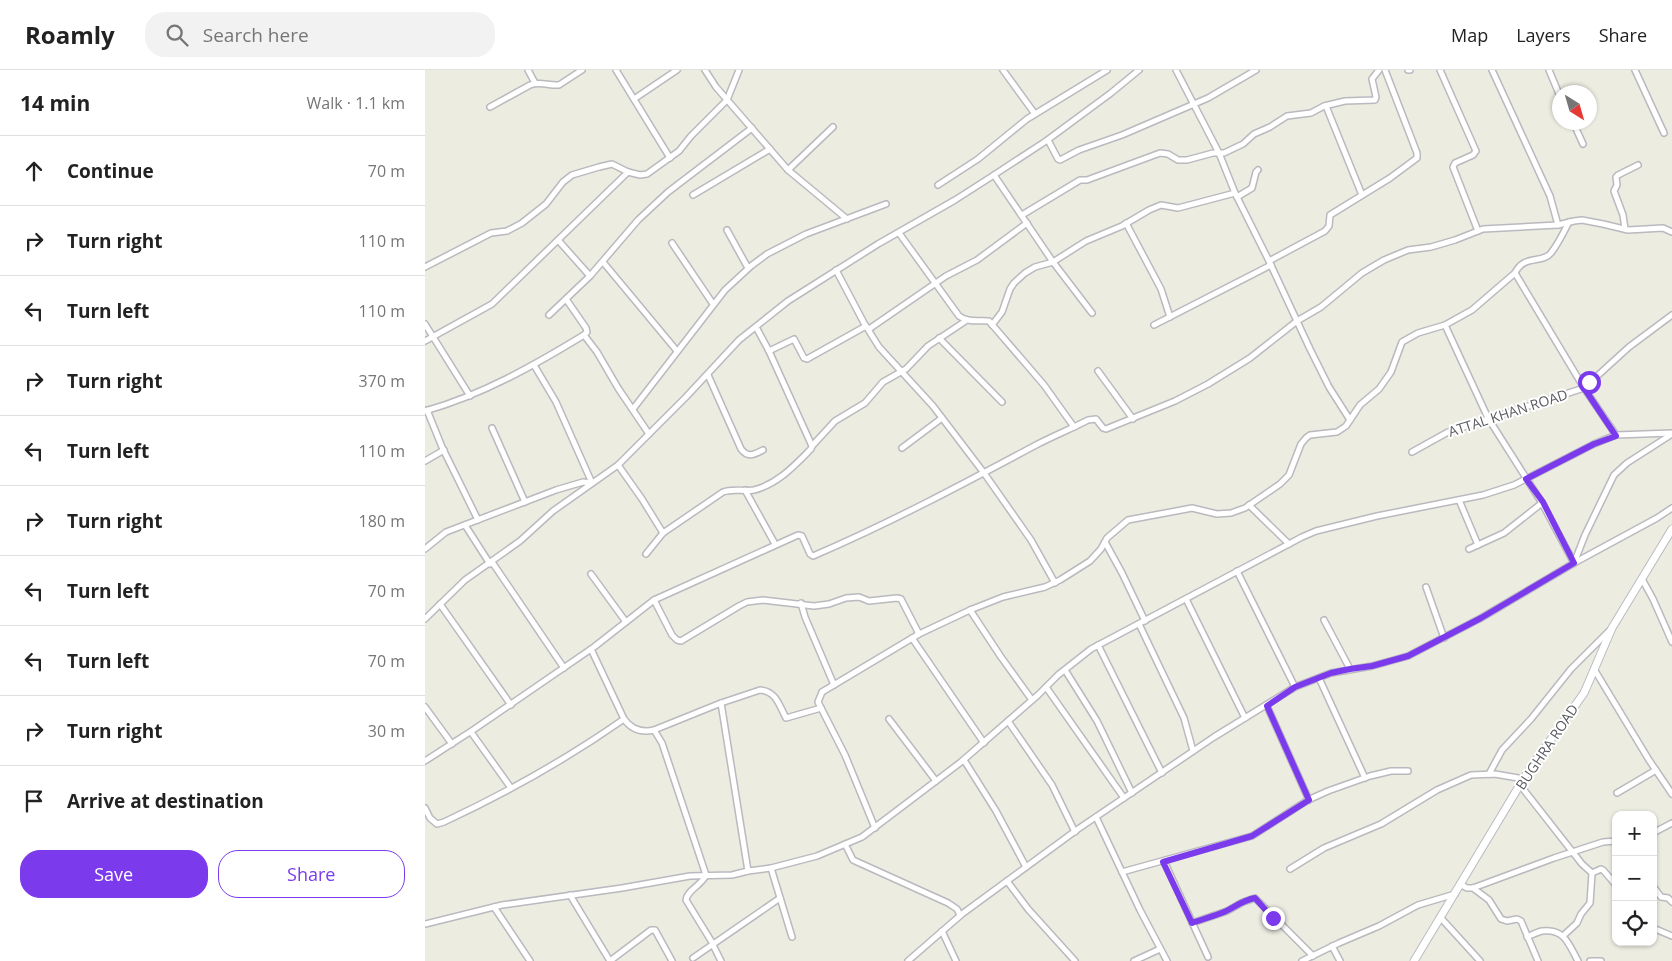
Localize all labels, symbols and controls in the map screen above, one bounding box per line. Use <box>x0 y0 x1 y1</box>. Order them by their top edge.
search box <box>145 12 495 57</box>
text: Roamly <box>25 18 115 51</box>
icon: search <box>163 21 191 49</box>
text: Search here <box>203 22 309 48</box>
text: Map <box>1451 23 1488 47</box>
text: Layers <box>1516 23 1571 47</box>
text: Share <box>1599 23 1647 47</box>
north arrow <box>1552 85 1597 130</box>
text: 14 min <box>20 89 90 117</box>
text: Walk · 1.1 km <box>307 92 405 114</box>
icon: ahead <box>20 157 48 185</box>
text: Continue <box>67 158 154 184</box>
text: 70 m <box>368 160 405 182</box>
icon: right <box>20 227 48 255</box>
text: Turn right <box>67 228 162 254</box>
text: 110 m <box>359 230 405 252</box>
icon: left <box>20 297 48 325</box>
text: Turn left <box>67 298 149 324</box>
text: 110 m <box>359 300 405 322</box>
icon: right <box>20 367 48 395</box>
text: Turn right <box>67 368 162 394</box>
text: 370 m <box>359 370 405 392</box>
route start <box>1578 371 1601 394</box>
street label: ATTAL KHAN ROAD <box>1446 384 1570 441</box>
icon: left <box>20 437 48 465</box>
text: Turn left <box>67 438 149 464</box>
text: 110 m <box>359 440 405 462</box>
icon: right <box>20 507 48 535</box>
text: Turn right <box>67 508 162 534</box>
text: 180 m <box>359 510 405 532</box>
icon: left <box>20 577 48 605</box>
text: Turn left <box>67 578 149 604</box>
text: 70 m <box>368 580 405 602</box>
icon: left <box>20 647 48 675</box>
text: Turn left <box>67 648 149 674</box>
text: 70 m <box>368 650 405 672</box>
street label: BUGHRA ROAD <box>1511 700 1582 793</box>
icon: right <box>20 717 48 745</box>
text: Turn right <box>67 718 162 744</box>
text: 30 m <box>368 720 405 742</box>
icon: arrive <box>20 787 48 815</box>
text: Arrive at destination <box>67 788 264 814</box>
map controls <box>1612 811 1657 946</box>
button: + <box>1612 811 1657 856</box>
button: Save <box>20 850 208 898</box>
button: Share <box>218 850 405 898</box>
button: − <box>1612 856 1657 901</box>
button: locate <box>1612 901 1657 946</box>
route end <box>1262 907 1285 930</box>

